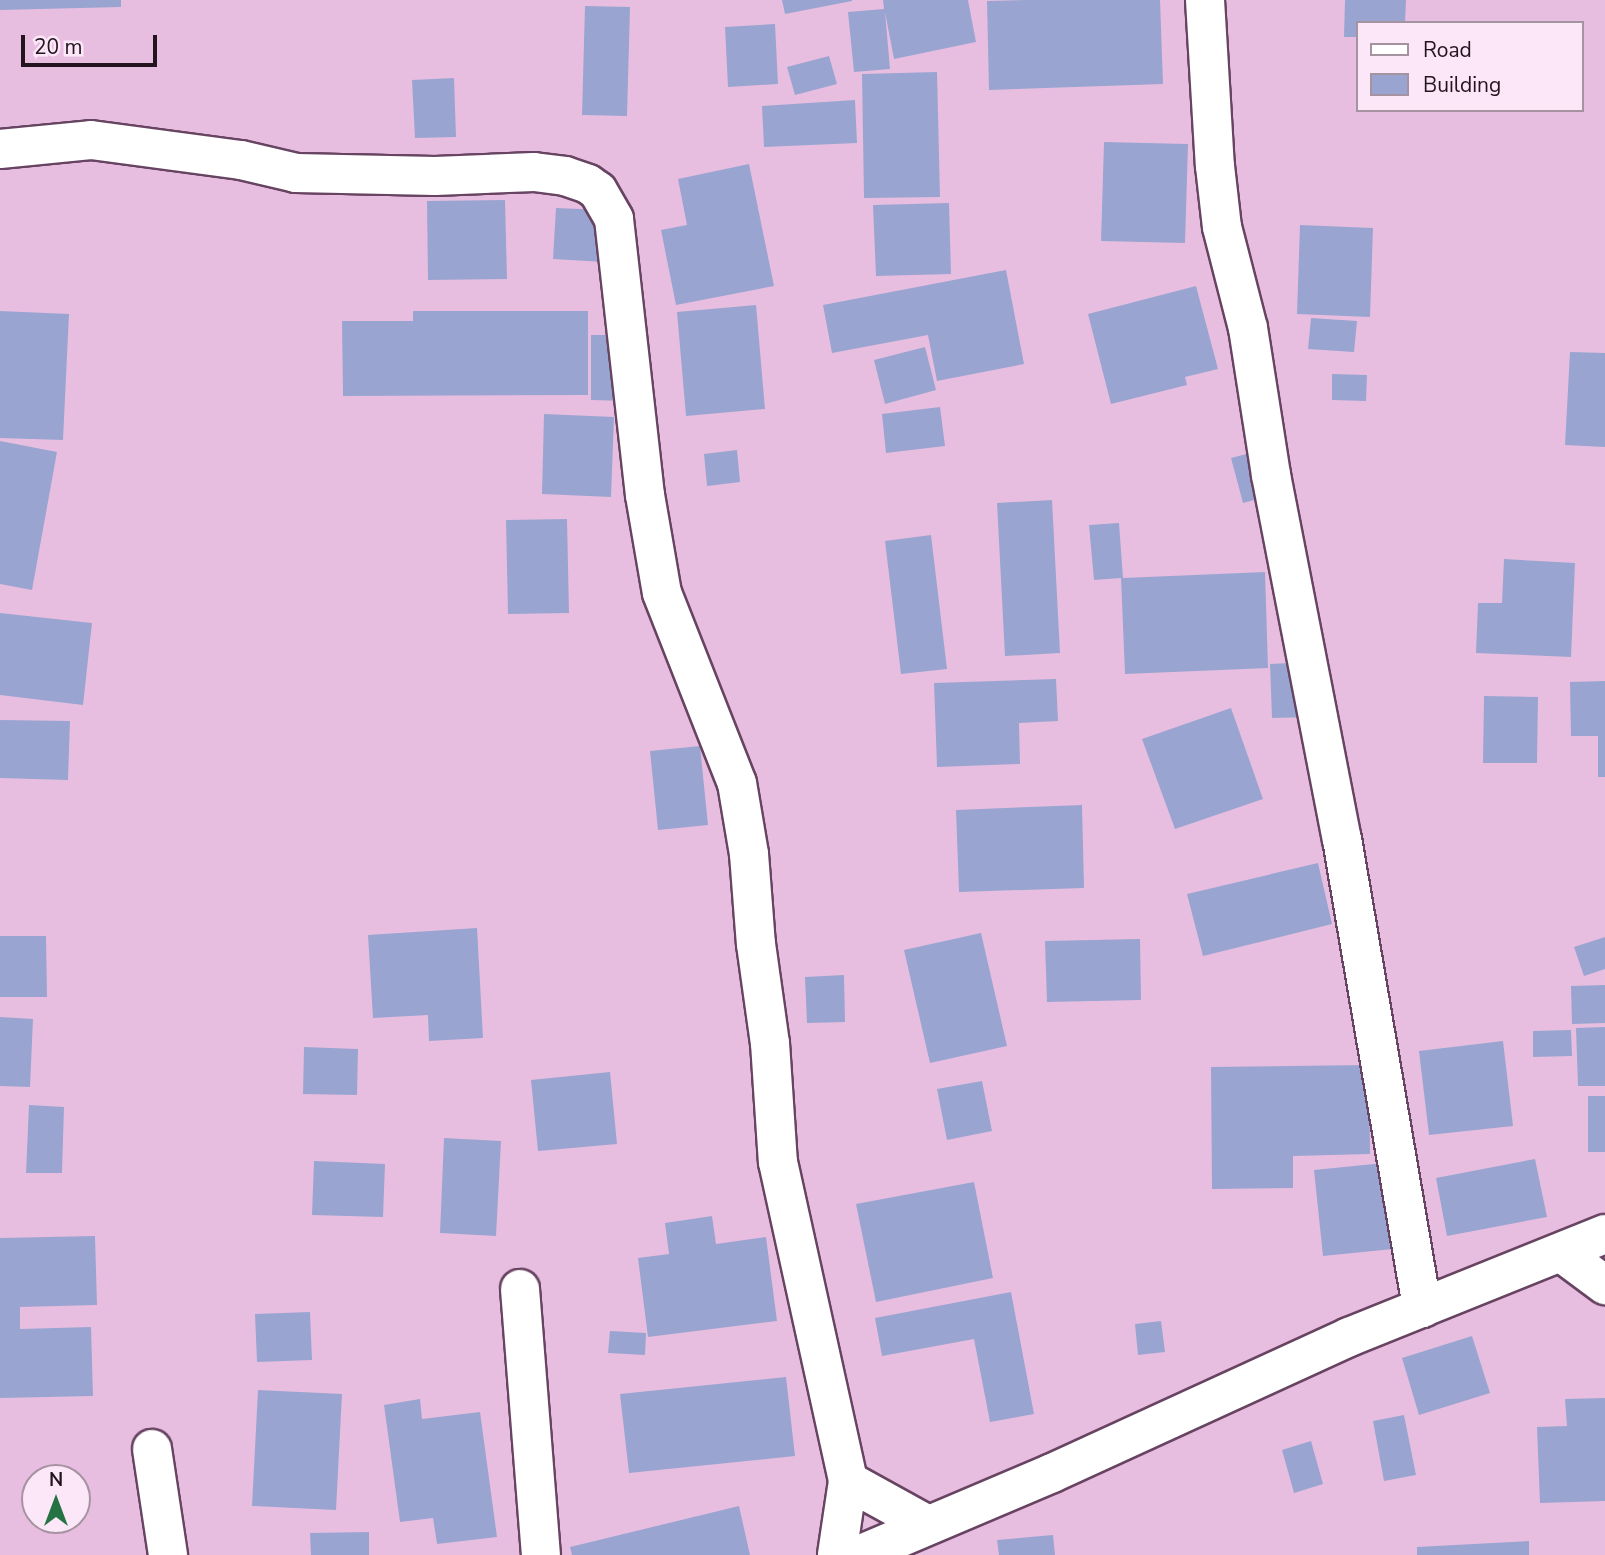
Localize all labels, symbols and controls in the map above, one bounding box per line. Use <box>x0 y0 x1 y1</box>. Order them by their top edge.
scale bar <box>24 21 161 65</box>
legend <box>1356 21 1584 112</box>
text: 20 m <box>34 33 83 61</box>
text: Road <box>1423 36 1472 64</box>
text: Building <box>1423 71 1501 99</box>
north arrow <box>21 1464 91 1534</box>
text: N <box>49 1467 63 1493</box>

